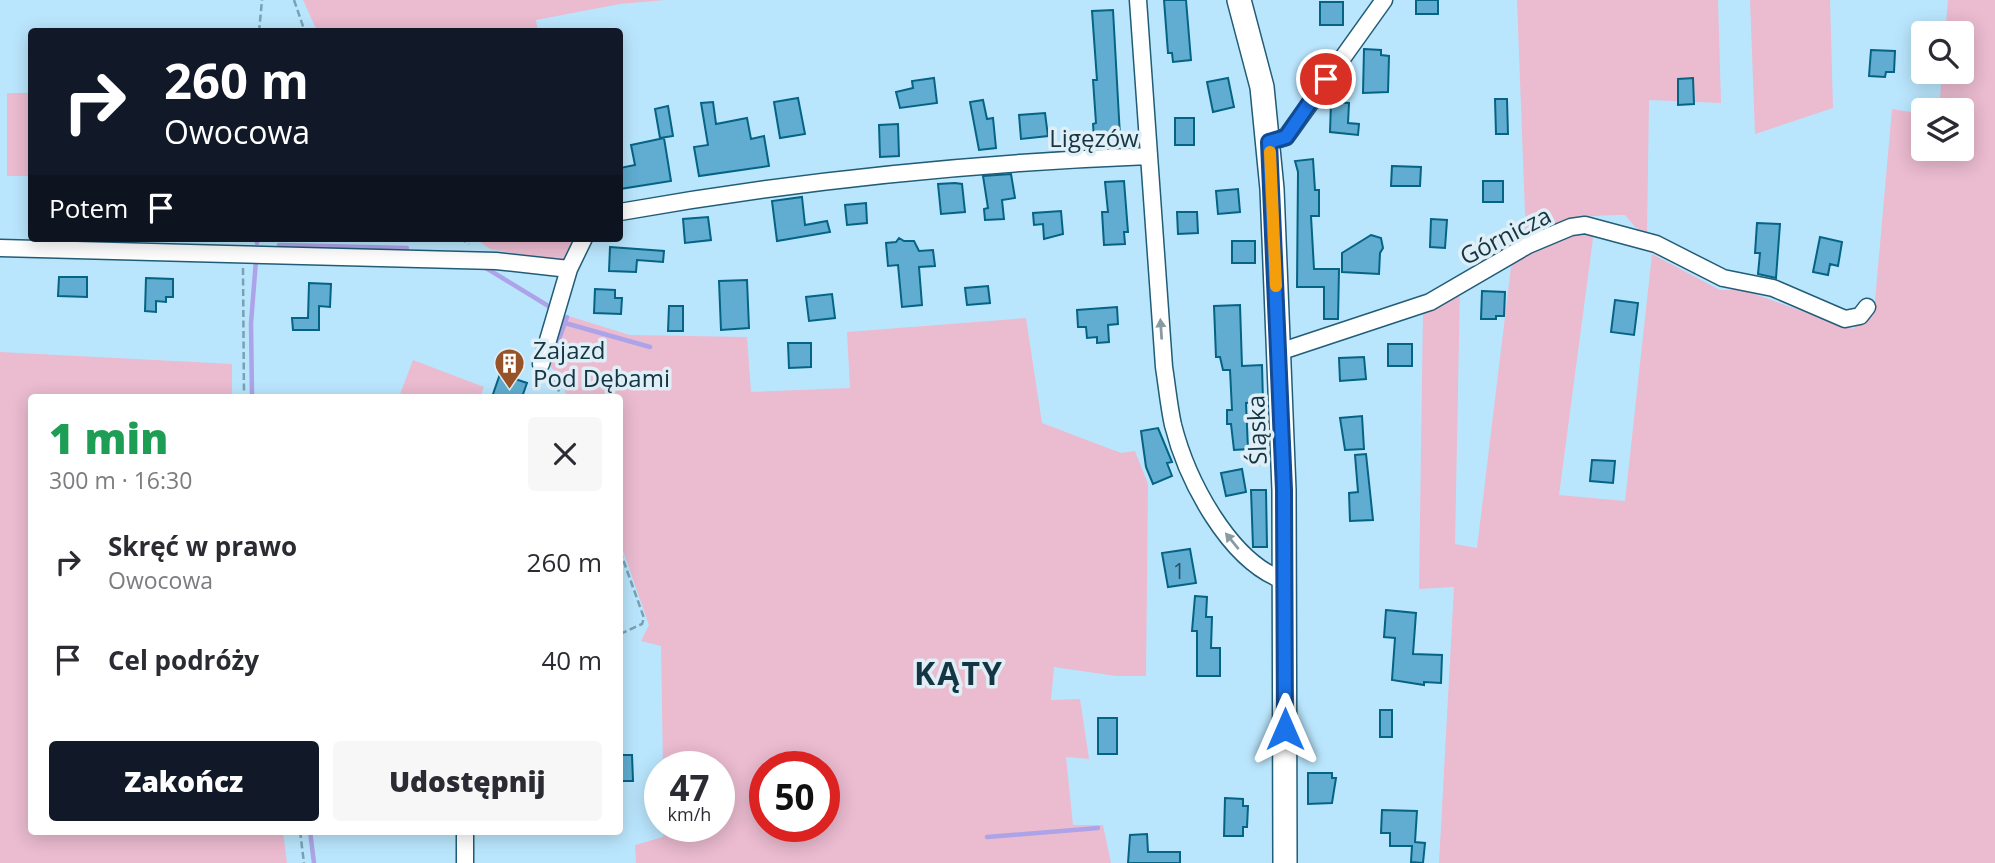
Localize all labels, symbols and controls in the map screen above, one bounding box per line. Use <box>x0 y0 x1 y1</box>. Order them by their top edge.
map controls <box>1911 21 1974 161</box>
button: search <box>1911 21 1974 84</box>
text: 260 m <box>164 47 309 113</box>
pin <box>1296 49 1356 109</box>
icon: right <box>49 56 140 147</box>
icon: arrive <box>1307 60 1345 98</box>
button: layers <box>1911 98 1974 161</box>
text: Owocowa <box>164 110 310 153</box>
street label: Ligęzów <box>1049 121 1139 154</box>
icon: arrive <box>142 189 180 227</box>
text: Potem <box>49 190 128 226</box>
street label: Górnicza <box>1454 198 1556 272</box>
one-way arrow <box>1155 318 1166 340</box>
place label: Zajazd Pod Dębami <box>533 333 670 394</box>
building icon: Zajazd Pod Dębami <box>493 346 527 390</box>
street label: Śląska <box>1238 394 1274 466</box>
text: 1 min <box>49 409 168 466</box>
button: close <box>528 417 602 491</box>
text: 300 m · 16:30 <box>49 464 192 496</box>
text: Skręć w prawo <box>108 528 297 564</box>
one-way arrow <box>1224 532 1239 550</box>
icon: right <box>49 543 87 581</box>
text: 260 m <box>527 544 602 580</box>
house number: 1 <box>1173 557 1185 585</box>
text: Owocowa <box>108 564 213 596</box>
icon: arrive <box>49 641 87 679</box>
text: Cel podróży <box>108 642 259 678</box>
text: 40 m <box>541 642 602 678</box>
district label: KĄTY <box>914 651 1004 694</box>
position arrow <box>1248 692 1322 766</box>
button: Zakończ <box>49 741 319 821</box>
button: Udostępnij <box>333 741 602 821</box>
speed limit sign: 50 <box>749 751 840 842</box>
text: 47 <box>669 764 710 811</box>
text: km/h <box>668 802 711 826</box>

